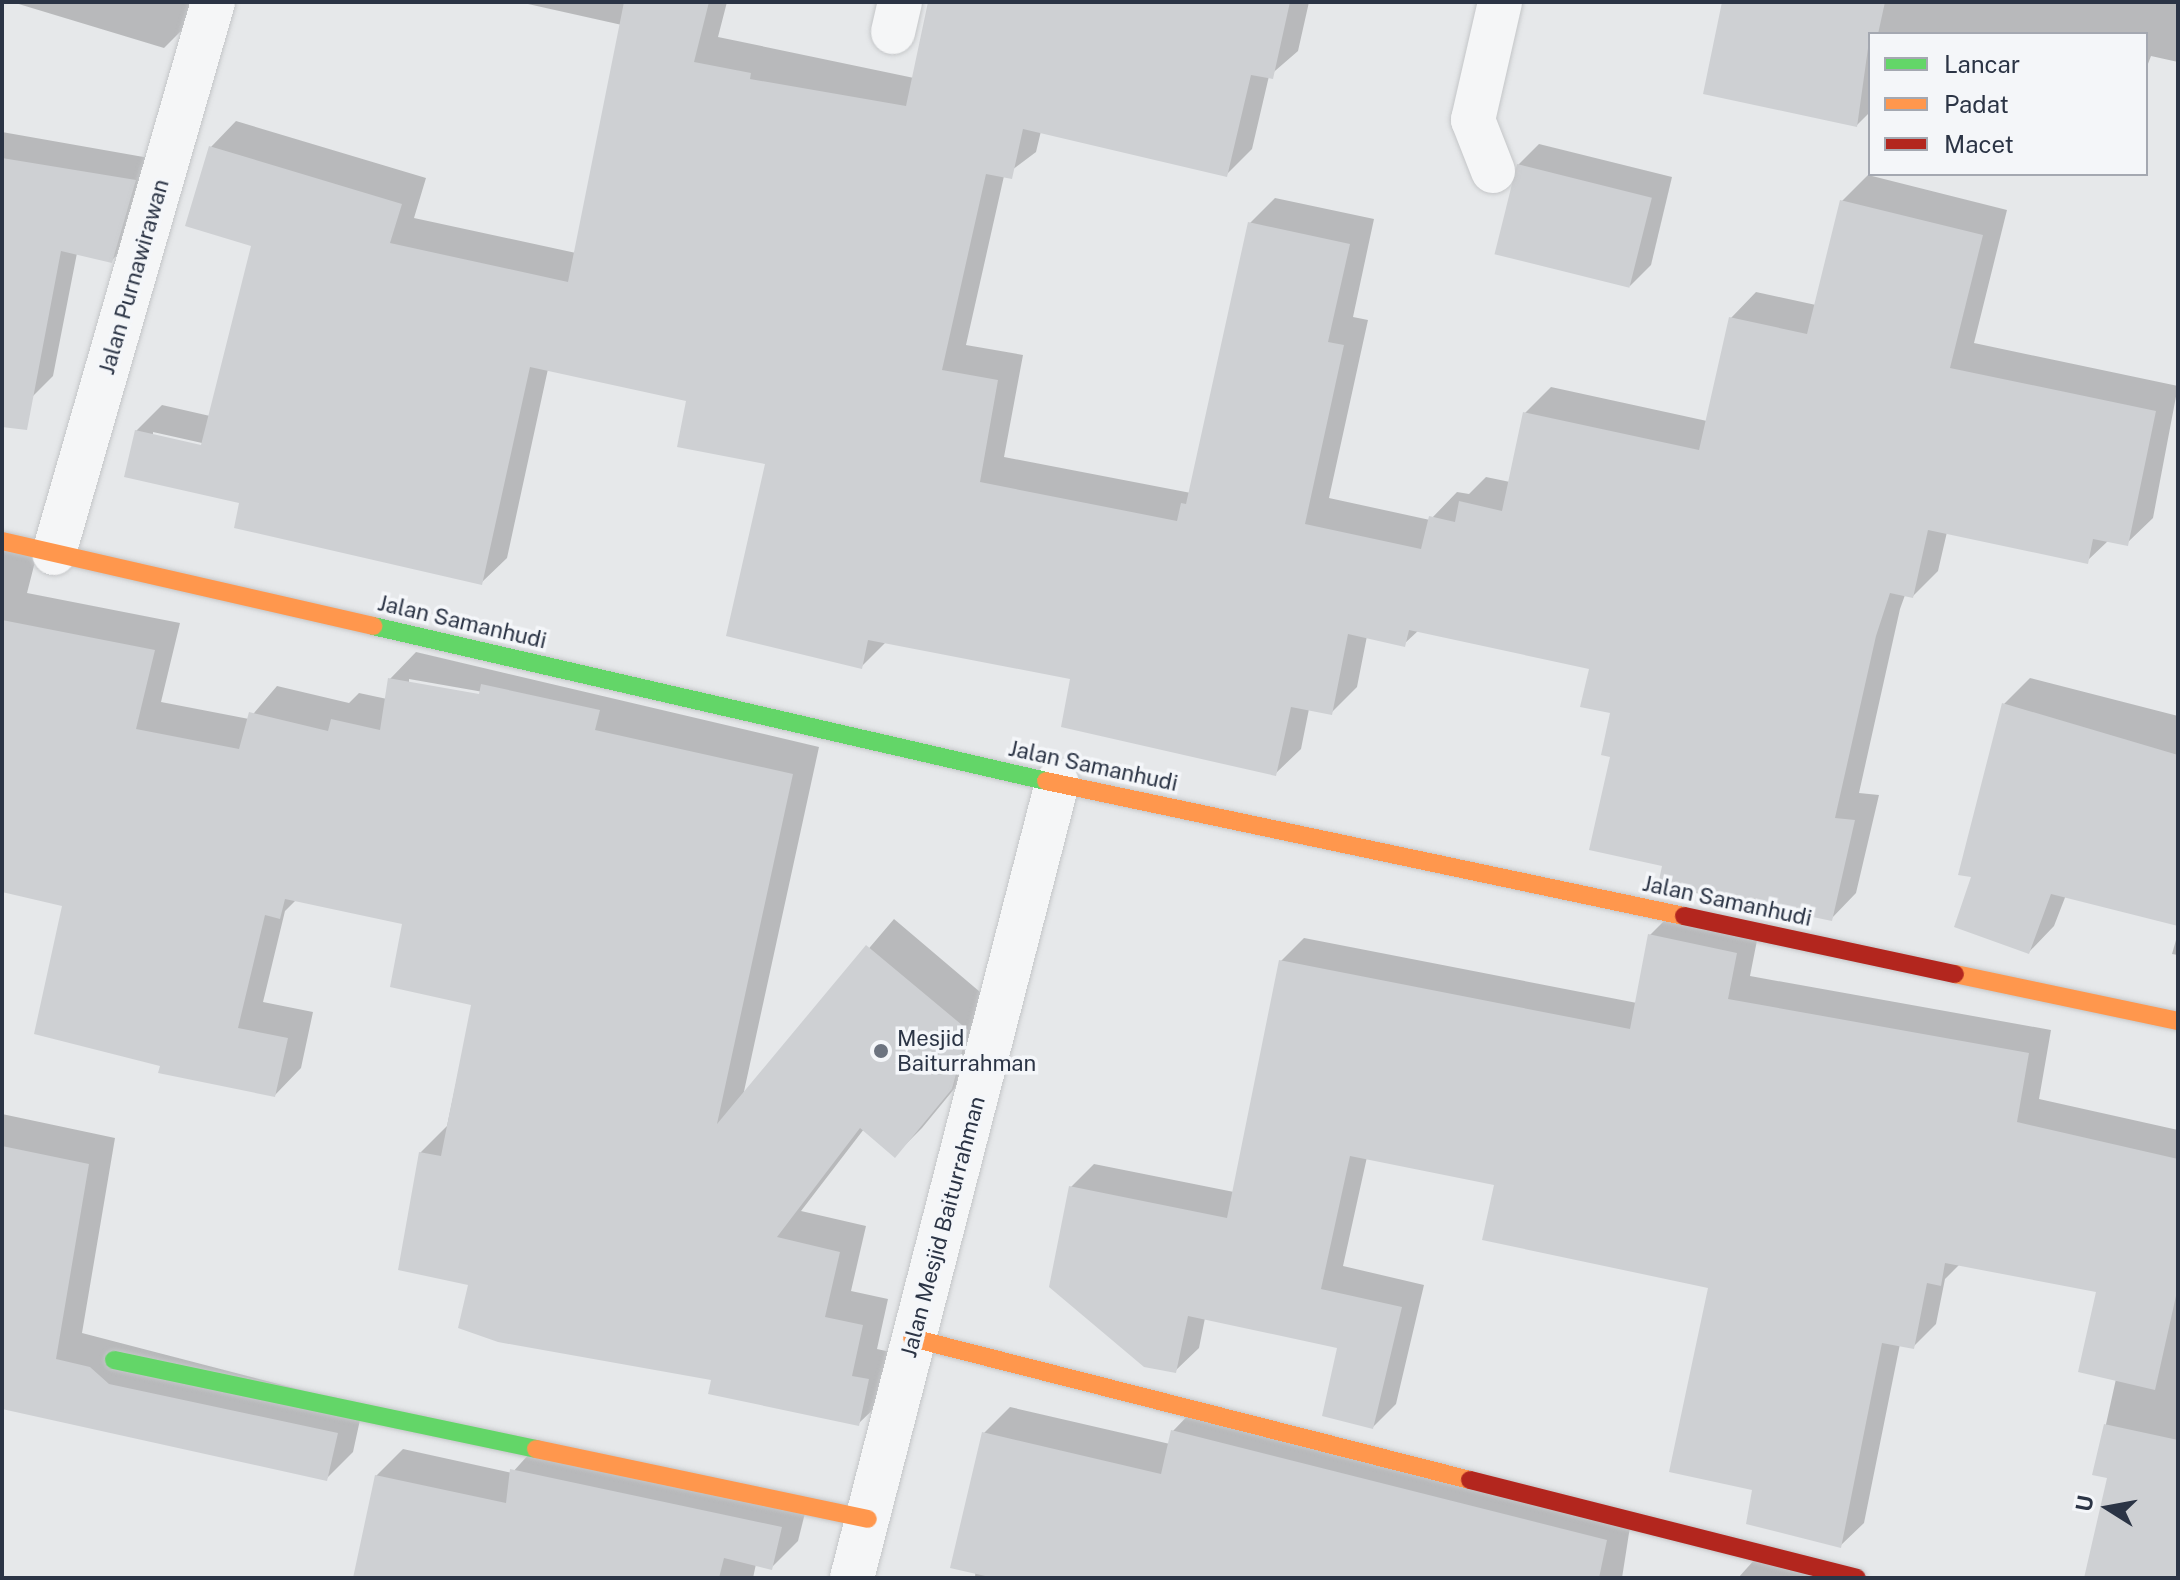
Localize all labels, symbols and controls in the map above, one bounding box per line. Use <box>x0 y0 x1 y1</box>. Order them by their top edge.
legend <box>1868 32 2148 176</box>
text: Lancar <box>1944 50 2020 78</box>
text: Padat <box>1944 90 2009 118</box>
text: Macet <box>1944 130 2014 158</box>
street label: Jalan Purnawirawan <box>93 176 175 378</box>
street label: Jalan Samanhudi <box>375 590 549 654</box>
street label: Jalan Samanhudi <box>1006 735 1180 797</box>
street label: Jalan Samanhudi <box>1640 870 1814 932</box>
place label: Mesjid Baiturrahman <box>897 1025 1036 1076</box>
marker: Mesjid Baiturrahman <box>872 1042 890 1060</box>
street label: Jalan Mesjid Baiturrahman <box>895 1093 991 1361</box>
north arrow <box>2068 1468 2148 1548</box>
text: U <box>2070 1493 2099 1514</box>

